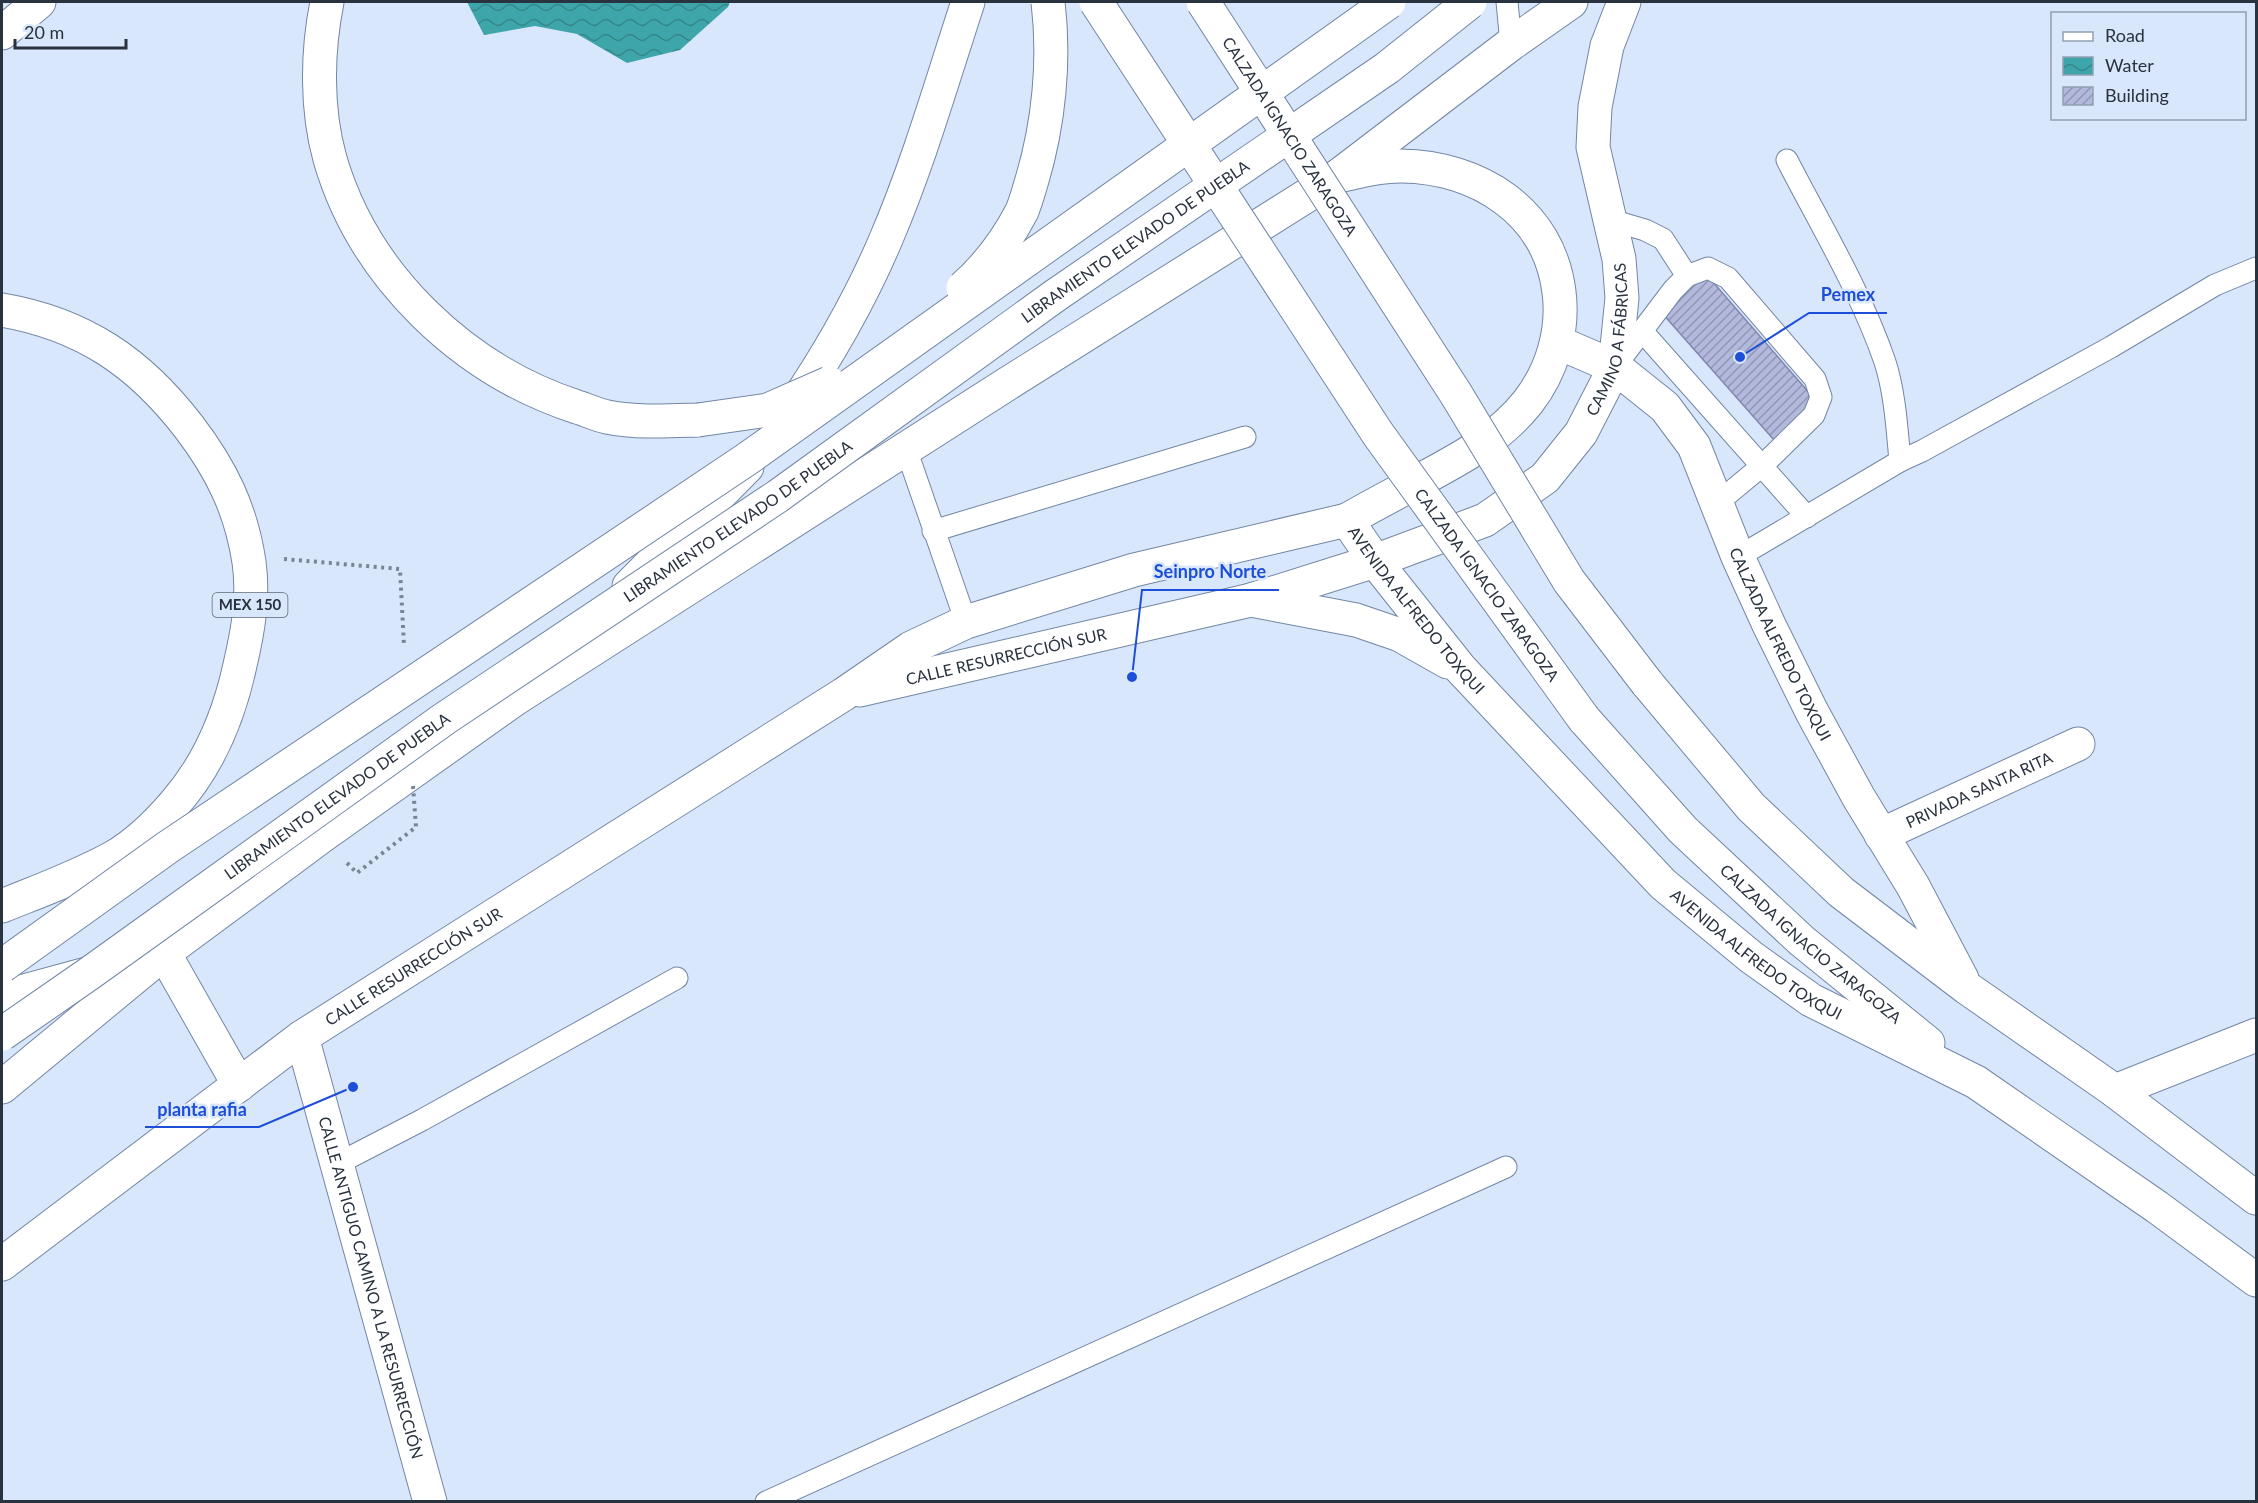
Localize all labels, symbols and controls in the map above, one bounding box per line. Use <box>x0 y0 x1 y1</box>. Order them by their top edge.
scale bar <box>15 12 126 50</box>
legend <box>2051 12 2246 120</box>
text: 20 m <box>24 21 64 43</box>
text: Road <box>2105 24 2145 46</box>
street label: CALZADA IGNACIO ZARAGOZA <box>1219 33 1362 239</box>
text: Water <box>2105 54 2154 76</box>
text: Building <box>2105 84 2169 106</box>
street label: LIBRAMIENTO ELEVADO DE PUEBLA <box>1017 155 1253 326</box>
street label: CAMINO A FÁBRICAS <box>1582 262 1631 419</box>
callout: Pemex <box>1809 277 1887 313</box>
text: Pemex <box>1821 283 1876 305</box>
street label: LIBRAMIENTO ELEVADO DE PUEBLA <box>620 436 856 606</box>
street label: CALZADA IGNACIO ZARAGOZA <box>1411 484 1564 685</box>
street label: AVENIDA ALFREDO TOXQUI <box>1345 522 1489 697</box>
street label: CALZADA ALFREDO TOXQUI <box>1726 545 1836 744</box>
callout: Seinpro Norte <box>1142 554 1279 590</box>
text: Seinpro Norte <box>1154 560 1267 582</box>
road number: MEX 150 <box>212 593 288 617</box>
street label: CALLE RESURRECCIÓN SUR <box>904 624 1108 688</box>
street label: LIBRAMIENTO ELEVADO DE PUEBLA <box>220 708 453 883</box>
street label: PRIVADA SANTA RITA <box>1903 747 2055 831</box>
street label: CALZADA IGNACIO ZARAGOZA <box>1717 860 1906 1027</box>
street label: AVENIDA ALFREDO TOXQUI <box>1667 884 1845 1023</box>
street label: CALLE RESURRECCIÓN SUR <box>321 903 505 1029</box>
callout: planta rafia <box>145 1091 259 1127</box>
text: planta rafia <box>157 1098 247 1120</box>
street label: CALLE ANTIGUO CAMINO A LA RESURRECCIÓN <box>315 1114 428 1461</box>

